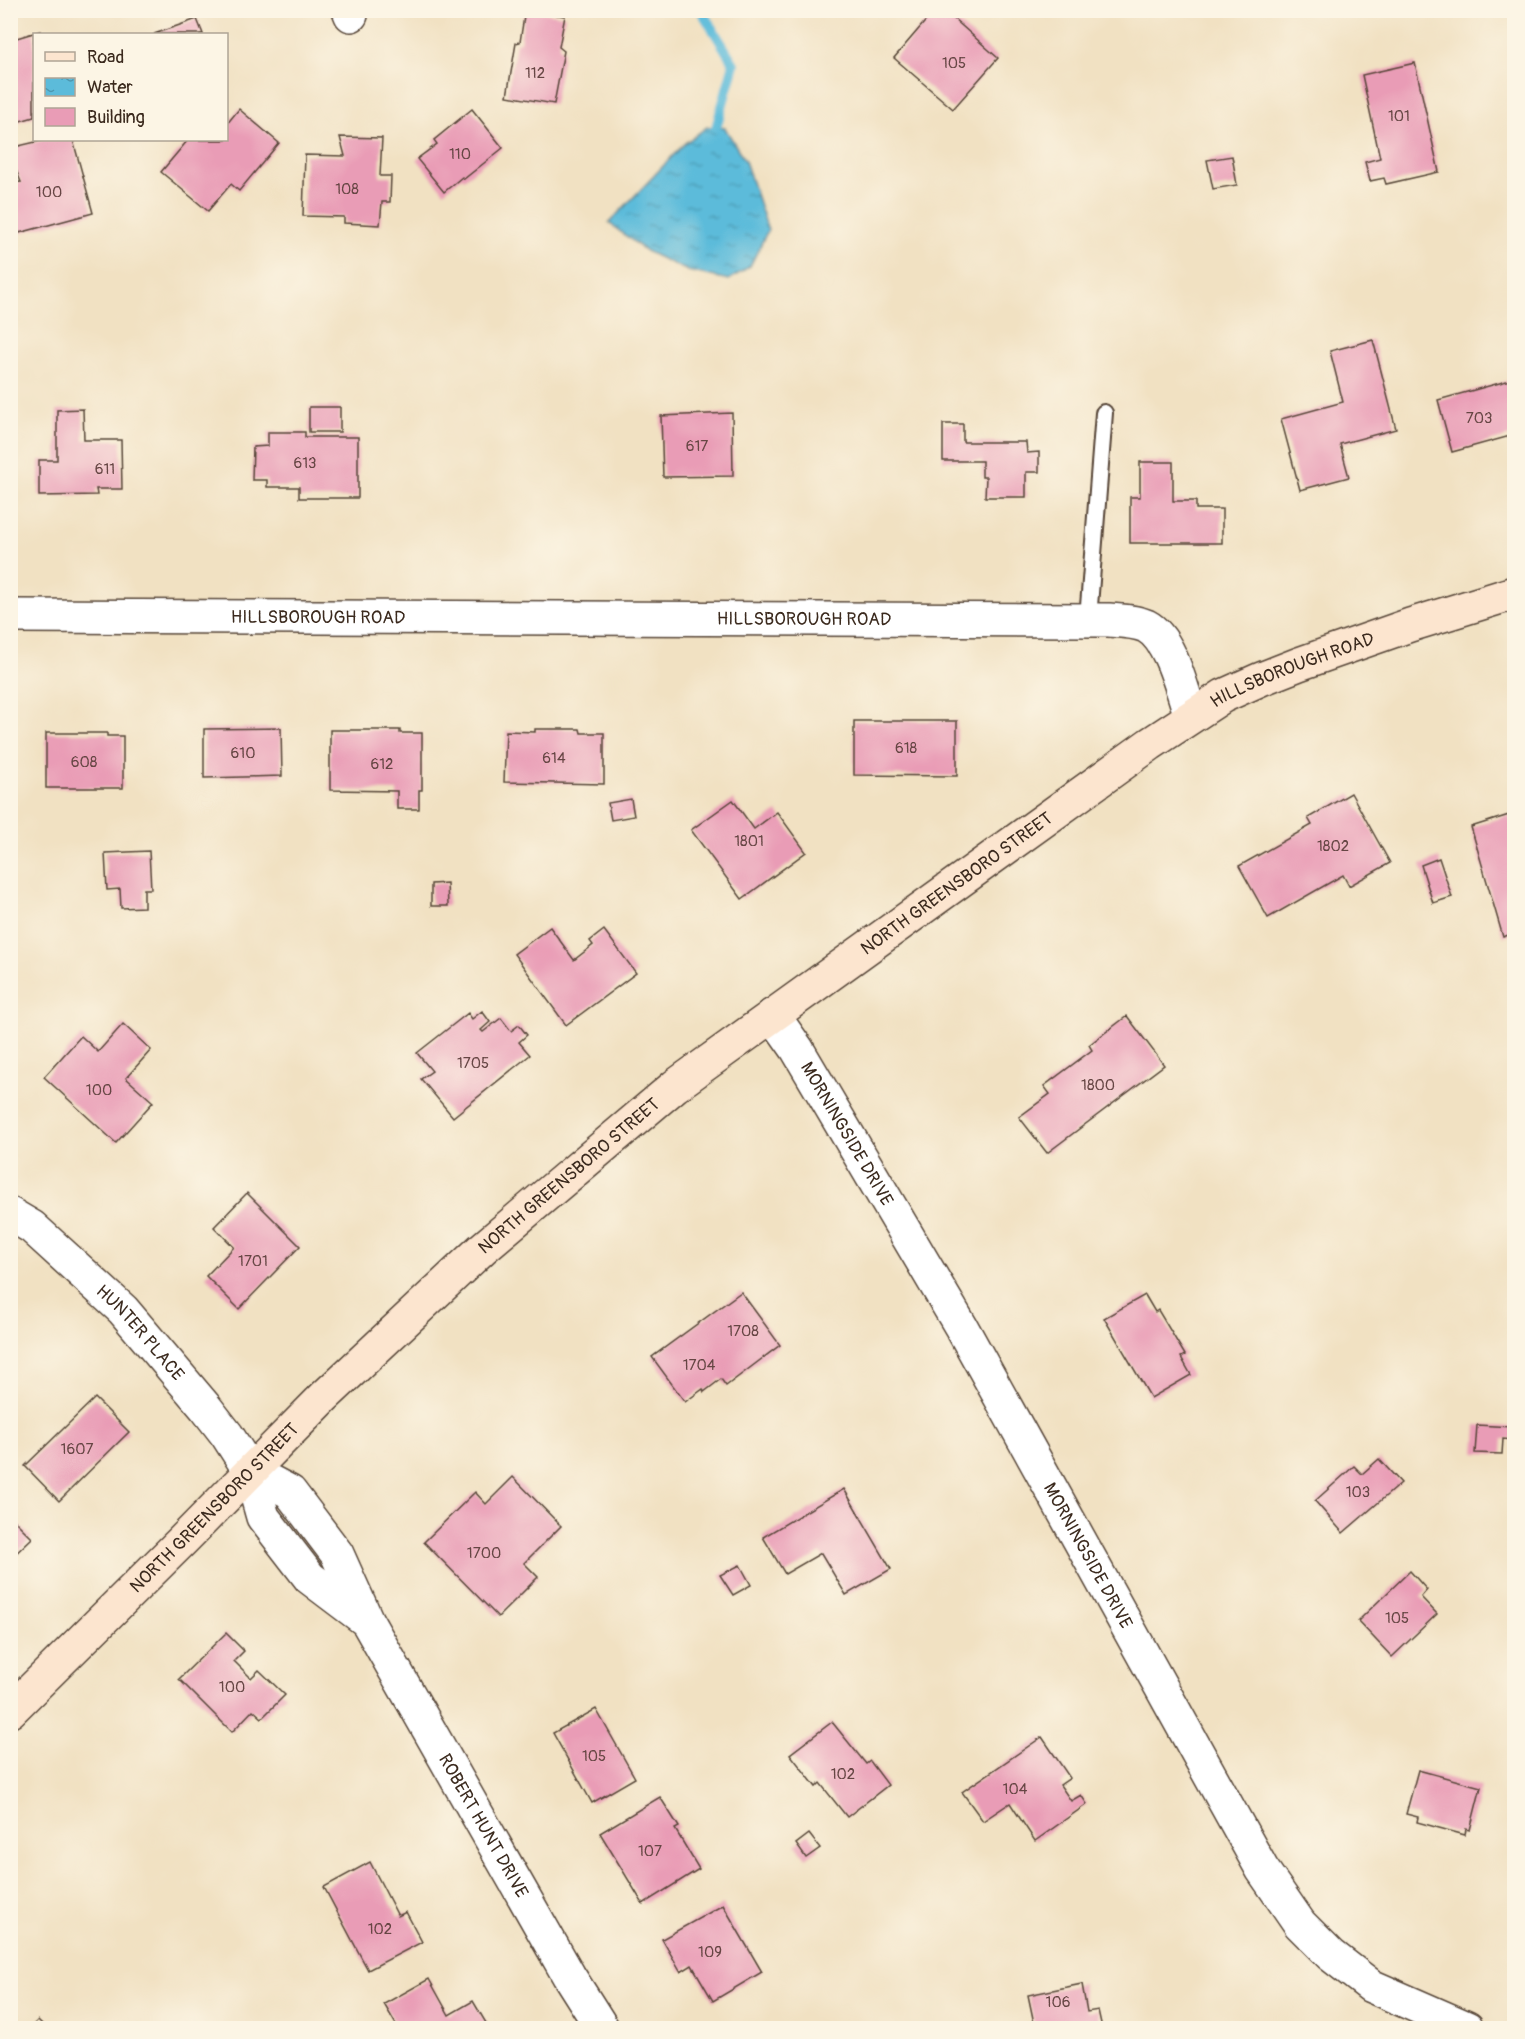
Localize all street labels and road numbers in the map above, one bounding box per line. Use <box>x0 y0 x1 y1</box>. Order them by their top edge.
street label: HILLSBOROUGH ROAD <box>231 606 405 629</box>
street label: HILLSBOROUGH ROAD <box>717 608 891 631</box>
street label: HILLSBOROUGH ROAD <box>1206 627 1377 713</box>
street label: NORTH GREENSBORO STREET <box>856 807 1057 960</box>
street label: MORNINGSIDE DRIVE <box>795 1058 898 1210</box>
street label: NORTH GREENSBORO STREET <box>473 1093 665 1259</box>
street label: HUNTER PLACE <box>91 1280 189 1386</box>
street label: NORTH GREENSBORO STREET <box>125 1418 304 1598</box>
street label: MORNINGSIDE DRIVE <box>1038 1479 1137 1633</box>
street label: ROBERT HUNT DRIVE <box>433 1750 533 1902</box>

